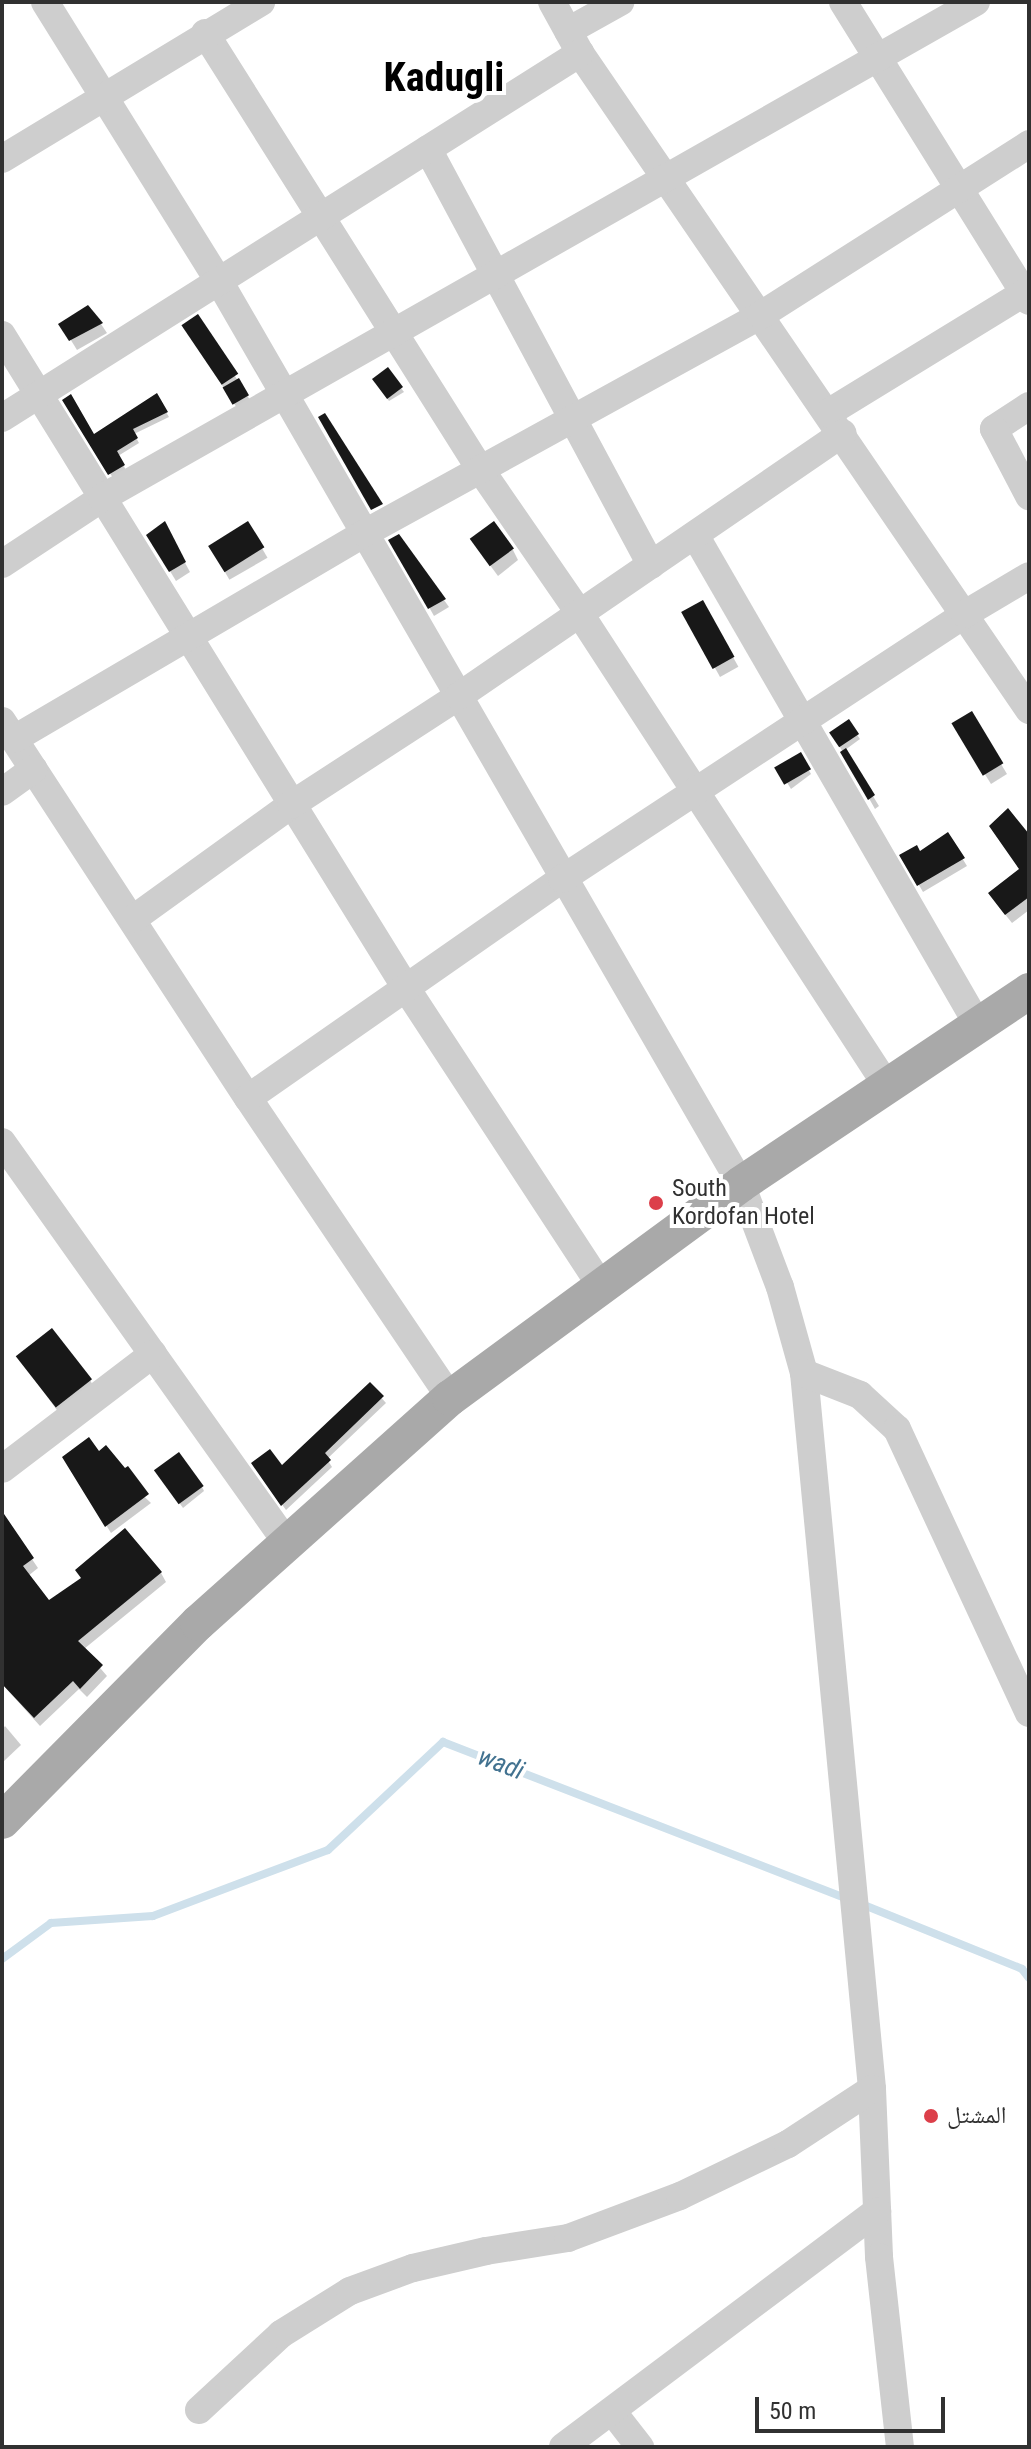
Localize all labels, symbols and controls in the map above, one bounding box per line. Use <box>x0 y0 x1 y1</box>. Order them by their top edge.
district label: Kadugli <box>384 54 504 102</box>
place label: South Kordofan Hotel <box>672 1175 815 1231</box>
marker: South Kordofan Hotel <box>647 1194 665 1212</box>
water label: wadi <box>474 1741 528 1787</box>
place label: المشتل <box>947 2102 1006 2130</box>
marker: المشتل <box>922 2107 940 2125</box>
scale bar <box>759 2381 949 2431</box>
text: 50 m <box>769 2397 816 2425</box>

